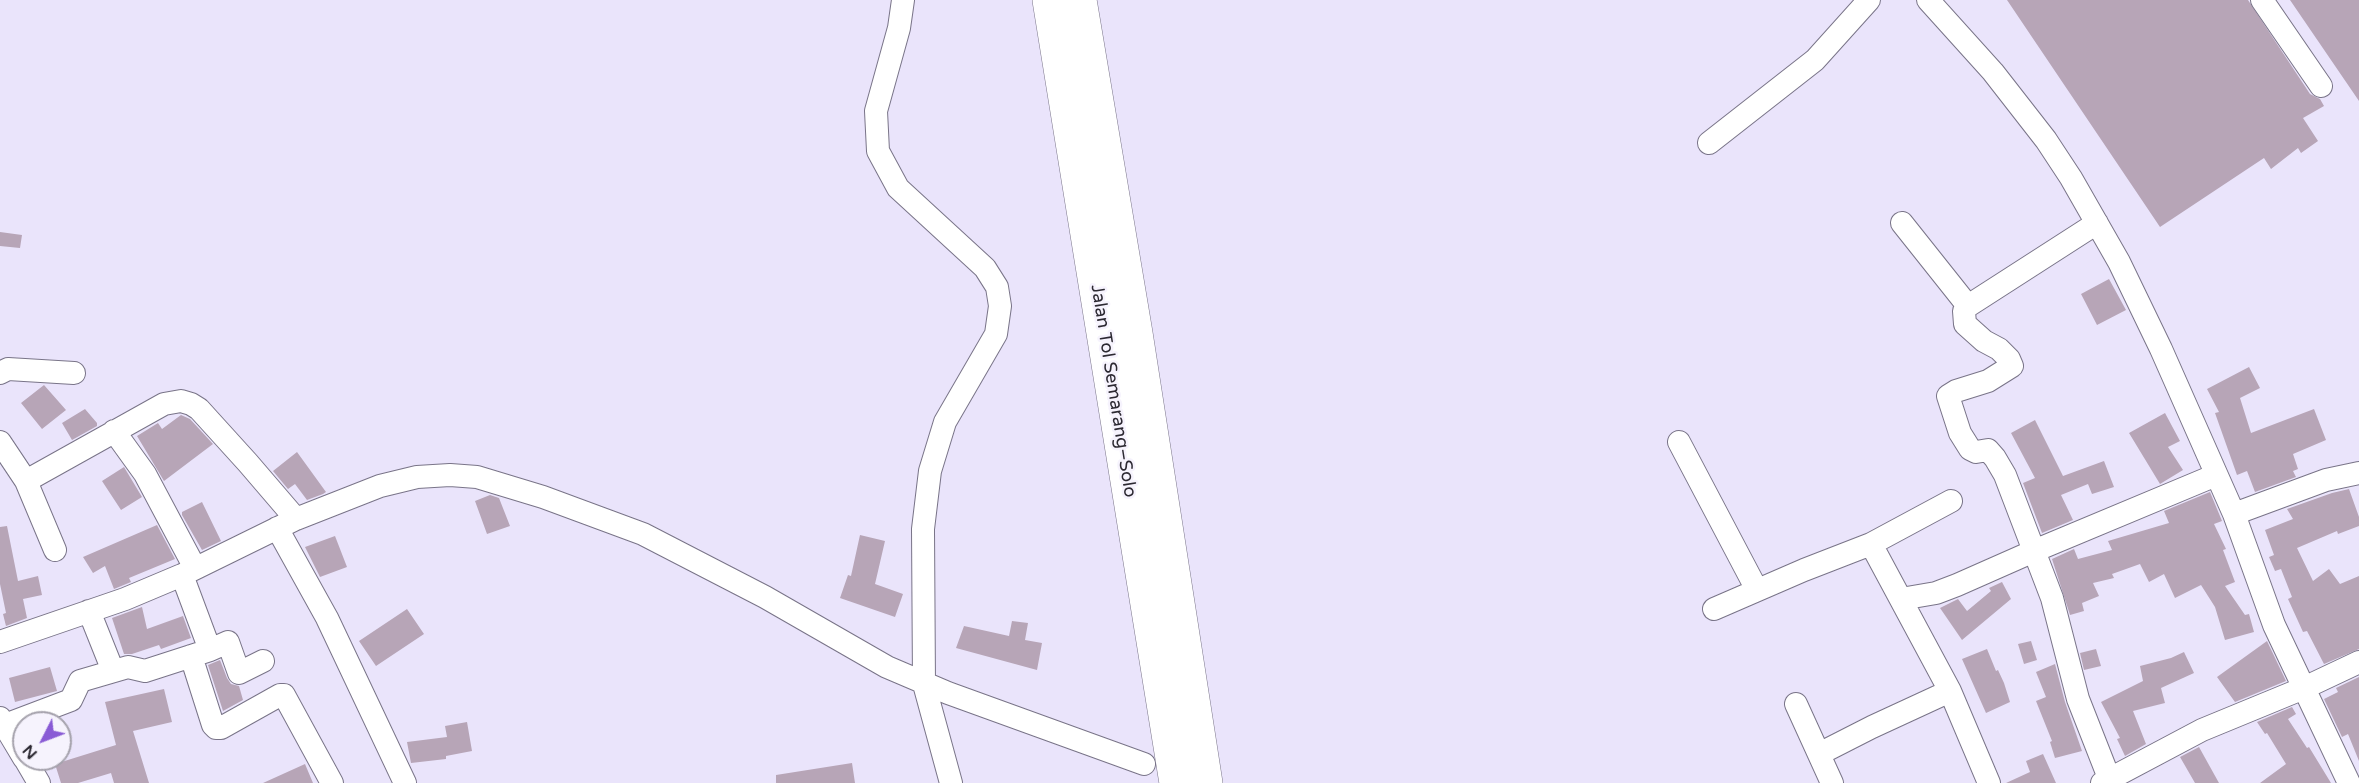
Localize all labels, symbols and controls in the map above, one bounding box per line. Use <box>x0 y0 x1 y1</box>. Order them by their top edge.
street label: Jalan Tol Semarang–Solo <box>1085 283 1141 499</box>
north arrow <box>12 711 72 771</box>
text: N <box>18 740 42 763</box>

